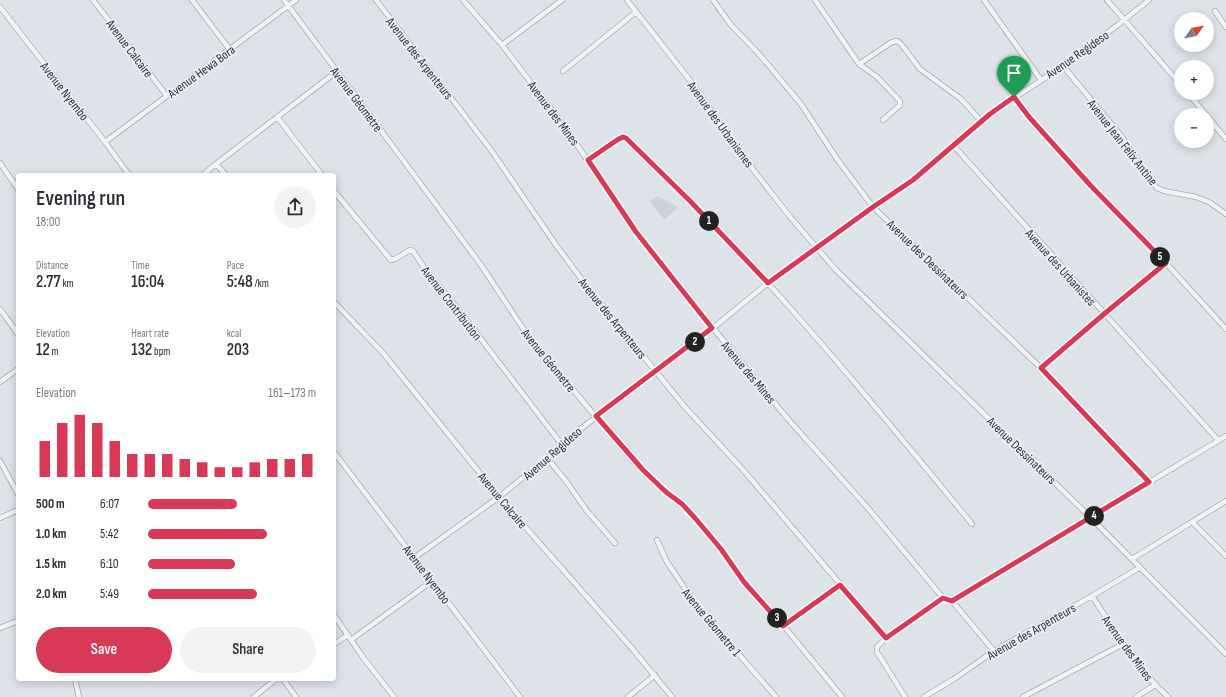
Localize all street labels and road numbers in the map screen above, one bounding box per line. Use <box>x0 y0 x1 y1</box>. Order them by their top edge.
street label: Avenue des Arpenteurs <box>382 14 456 103</box>
street label: Avenue Calcaire <box>102 16 156 81</box>
street label: Avenue Regideso <box>1042 27 1112 83</box>
street label: Avenue Hewa Bora <box>164 42 238 102</box>
street label: Avenue Nyembo <box>36 58 92 124</box>
street label: Avenue Géometre <box>326 63 386 135</box>
street label: Avenue des Mines <box>523 77 583 149</box>
street label: Avenue des Urbanismes <box>683 78 757 171</box>
street label: Avenue Jean Felix Antine <box>1083 96 1161 189</box>
street label: Avenue des Dessinateurs <box>882 216 972 303</box>
street label: Avenue des Urbanistes <box>1021 225 1099 310</box>
street label: Avenue Contribution <box>417 263 485 344</box>
street label: Avenue des Arpenteurs <box>574 274 650 363</box>
street label: Avenue Géometre <box>517 325 579 396</box>
street label: Avenue des Mines <box>717 337 779 407</box>
street label: Avenue Dessinateurs <box>983 413 1060 488</box>
street label: Avenue Regideso <box>519 424 586 484</box>
street label: Avenue Calcaire <box>473 468 530 532</box>
street label: Avenue Nyembo <box>398 541 454 607</box>
street label: Avenue Géometre 1 <box>678 585 745 660</box>
street label: Avenue des Arpenteurs <box>983 600 1079 664</box>
street label: Avenue des Mines <box>1098 612 1156 685</box>

